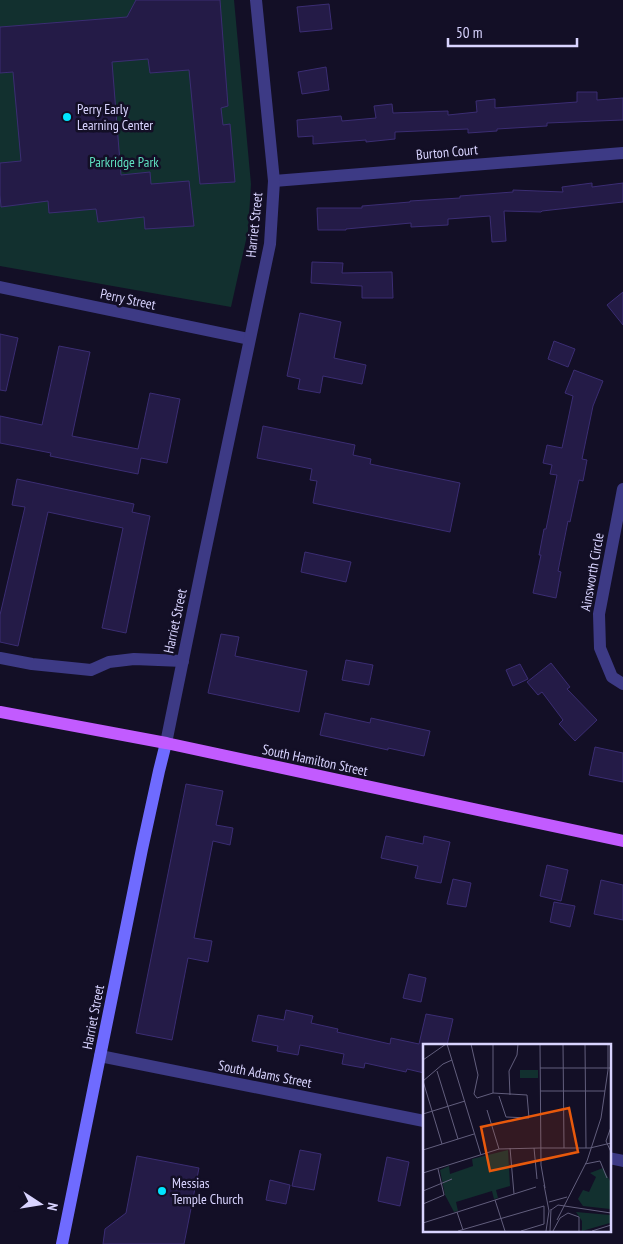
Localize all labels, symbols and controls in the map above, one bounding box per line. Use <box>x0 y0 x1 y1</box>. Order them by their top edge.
scale bar <box>448 15 577 47</box>
text: 50 m <box>456 23 482 42</box>
place label: Perry Early Learning Center <box>77 100 153 134</box>
marker: Perry Early Learning Center <box>61 111 73 123</box>
street label: Burton Court <box>415 140 479 164</box>
park label: Parkridge Park <box>89 153 159 171</box>
street label: Harriet Street <box>242 191 266 258</box>
street label: Perry Street <box>99 284 157 314</box>
street label: Ainsworth Circle <box>576 531 608 613</box>
street label: Harriet Street <box>159 587 191 655</box>
street label: South Hamilton Street <box>261 740 370 780</box>
street label: Harriet Street <box>78 983 108 1051</box>
inset map <box>423 1044 610 1232</box>
street label: South Adams Street <box>217 1056 313 1092</box>
place label: Messias Temple Church <box>172 1174 243 1208</box>
north arrow <box>15 1179 65 1229</box>
marker: Messias Temple Church <box>156 1185 168 1197</box>
text: N <box>43 1201 62 1212</box>

